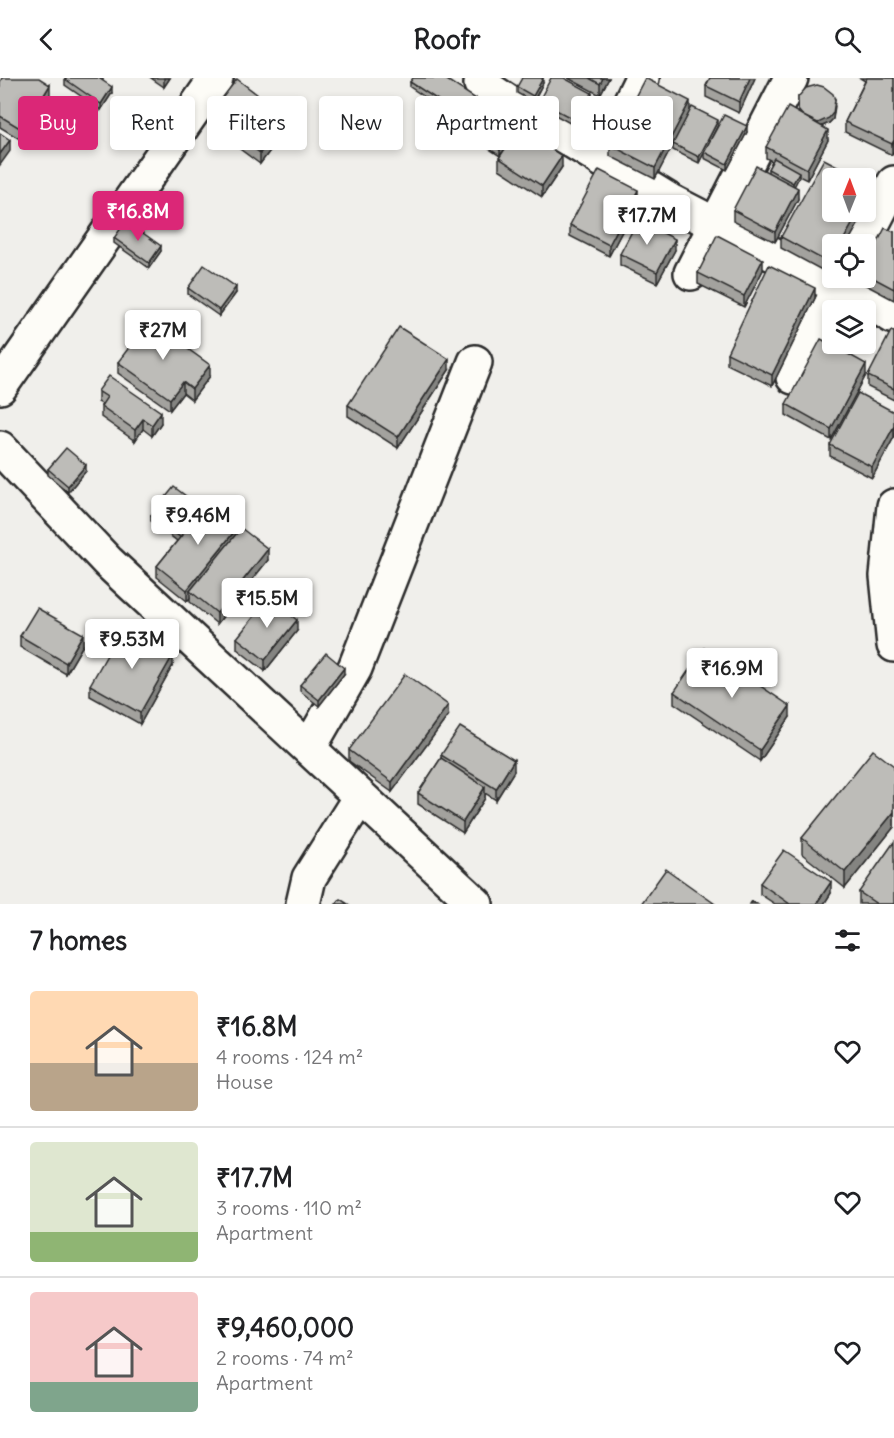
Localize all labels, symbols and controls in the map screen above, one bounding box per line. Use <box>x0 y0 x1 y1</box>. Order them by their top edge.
text: Roofr <box>414 22 481 56</box>
icon: back <box>30 23 63 56</box>
icon: search <box>831 23 864 56</box>
chip: Buy <box>18 96 98 150</box>
chip: Rent <box>110 96 195 150</box>
chip: Filters <box>207 96 307 150</box>
chip: New <box>319 96 403 150</box>
chip: Apartment <box>415 96 559 150</box>
chip: House <box>571 96 673 150</box>
north arrow <box>822 168 876 222</box>
map controls <box>822 168 876 354</box>
pin: ₹16.8M <box>89 191 187 242</box>
pin: ₹17.7M <box>598 195 696 246</box>
text: ₹16.8M <box>107 198 169 223</box>
text: ₹17.7M <box>617 202 677 227</box>
button: locate <box>822 234 876 288</box>
button: layers <box>822 300 876 354</box>
pin: ₹27M <box>127 310 199 361</box>
text: ₹27M <box>139 317 187 342</box>
pin: ₹9.46M <box>149 495 247 546</box>
text: ₹9.46M <box>165 502 231 527</box>
pin: ₹15.5M <box>218 578 316 629</box>
text: ₹15.5M <box>236 585 298 610</box>
pin: ₹9.53M <box>83 619 181 670</box>
text: ₹9.53M <box>99 626 165 651</box>
pin: ₹16.9M <box>683 648 781 699</box>
text: ₹16.9M <box>701 655 763 680</box>
text: 7 homes <box>30 924 127 957</box>
icon: filters <box>831 924 864 957</box>
text: ₹16.8M <box>216 1010 298 1043</box>
icon: home <box>78 1015 150 1087</box>
icon: heart <box>831 1035 864 1068</box>
text: 4 rooms · 124 m² <box>216 1044 363 1069</box>
text: House <box>216 1069 273 1094</box>
text: ₹17.7M <box>216 1161 293 1194</box>
icon: home <box>78 1166 150 1238</box>
icon: heart <box>831 1186 864 1219</box>
text: 3 rooms · 110 m² <box>216 1195 362 1220</box>
text: Apartment <box>216 1220 313 1245</box>
text: ₹9,460,000 <box>216 1311 354 1344</box>
icon: home <box>78 1316 150 1388</box>
icon: heart <box>831 1336 864 1369</box>
text: 2 rooms · 74 m² <box>216 1345 353 1370</box>
text: Apartment <box>216 1370 313 1395</box>

